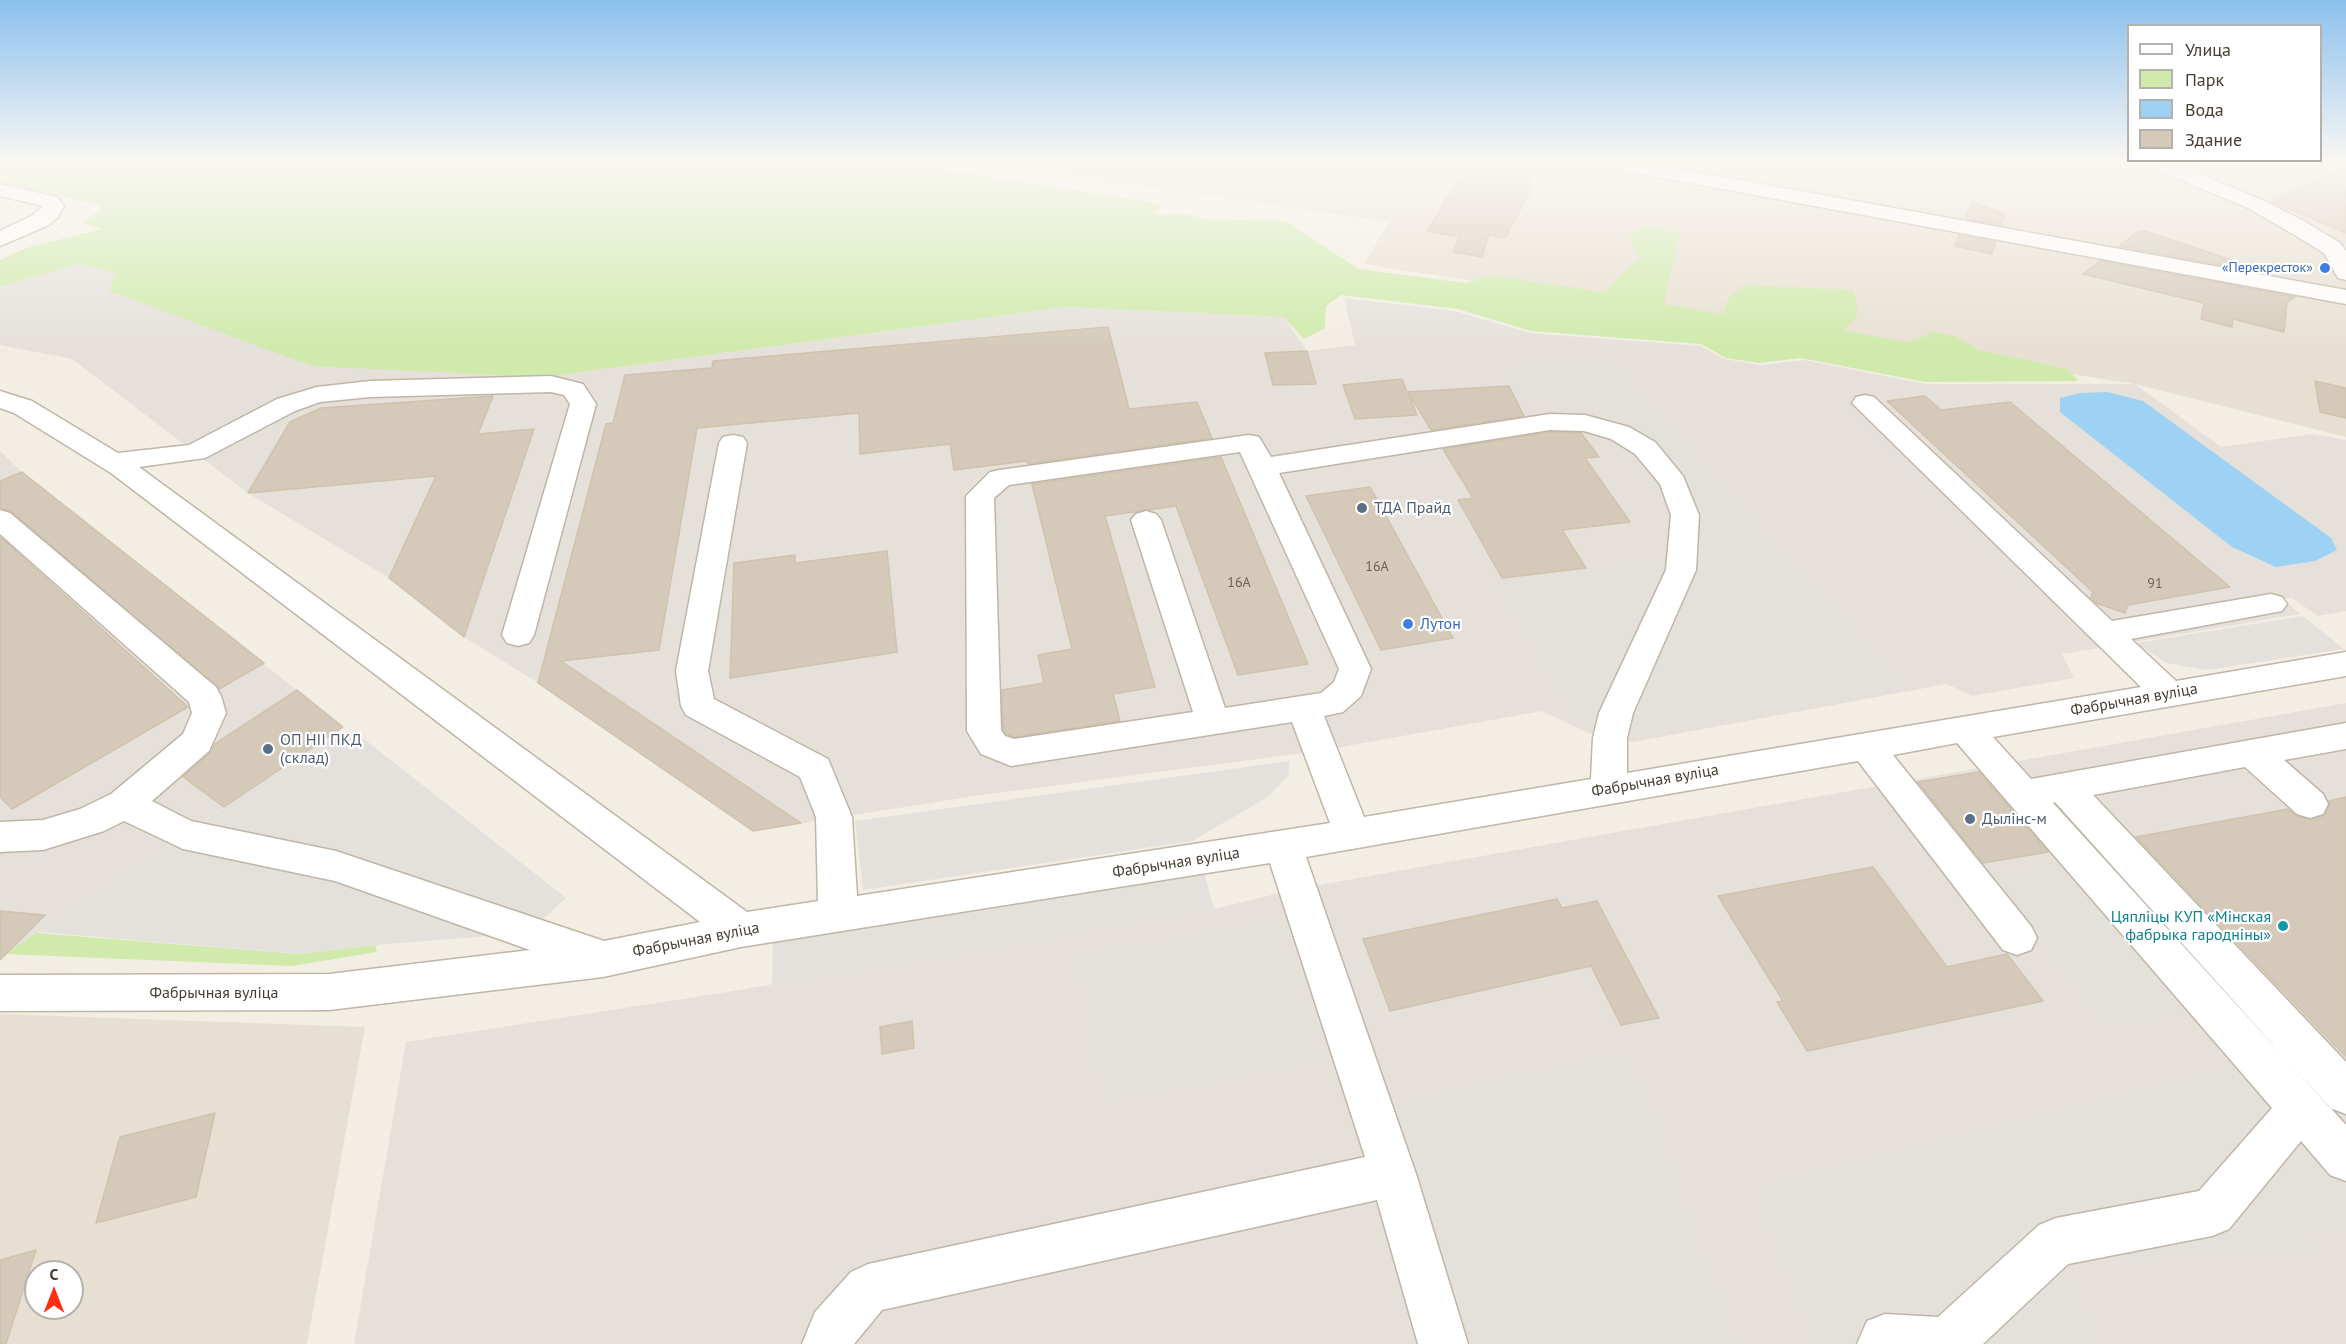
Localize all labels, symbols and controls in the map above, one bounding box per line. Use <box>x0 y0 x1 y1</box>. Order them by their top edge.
legend <box>2127 24 2322 162</box>
text: Улица <box>2185 38 2231 61</box>
text: Парк <box>2185 68 2224 91</box>
text: Вода <box>2185 98 2224 121</box>
text: Здание <box>2185 128 2242 151</box>
place label: «Перекресток» <box>2222 260 2313 276</box>
marker: «Перекресток» <box>2318 261 2332 275</box>
place label: ТДА Прайд <box>1374 498 1451 518</box>
marker: ТДА Прайд <box>1355 501 1369 515</box>
house number: 16А <box>1365 559 1389 575</box>
house number: 16А <box>1227 575 1251 591</box>
house number: 91 <box>2147 576 2163 592</box>
place label: Лутон <box>1420 614 1461 634</box>
marker: Лутон <box>1401 617 1415 631</box>
street label: Фабрычная вуліца <box>2069 679 2199 721</box>
place label: ОП НII ПКД (склад) <box>280 730 362 768</box>
marker: ОП НII ПКД (склад) <box>261 742 275 756</box>
street label: Фабрычная вуліца <box>1590 760 1720 802</box>
place label: Дылінс-м <box>1982 809 2047 829</box>
marker: Дылінс-м <box>1963 812 1977 826</box>
street label: Фабрычная вуліца <box>1111 843 1241 883</box>
place label: Цяпліцы КУП «Мінская фабрыка гародніны» <box>2111 907 2271 945</box>
street label: Фабрычная вуліца <box>631 918 761 962</box>
marker: Цяпліцы КУП «Мінская фабрыка гародніны» <box>2276 919 2290 933</box>
street label: Фабрычная вуліца <box>150 983 278 1003</box>
north arrow <box>24 1260 84 1320</box>
text: С <box>50 1264 58 1284</box>

